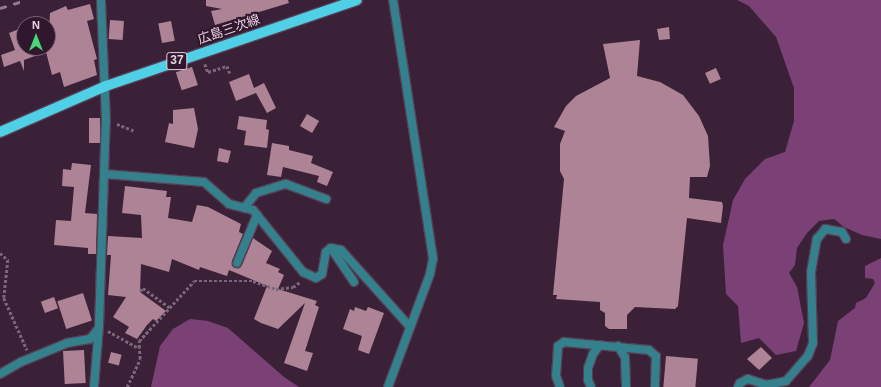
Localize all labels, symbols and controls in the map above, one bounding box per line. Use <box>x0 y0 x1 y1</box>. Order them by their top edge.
street label: 広島三次線 <box>196 12 262 48</box>
north arrow <box>16 16 56 56</box>
text: N <box>32 19 40 31</box>
road number: 37 <box>166 51 188 71</box>

